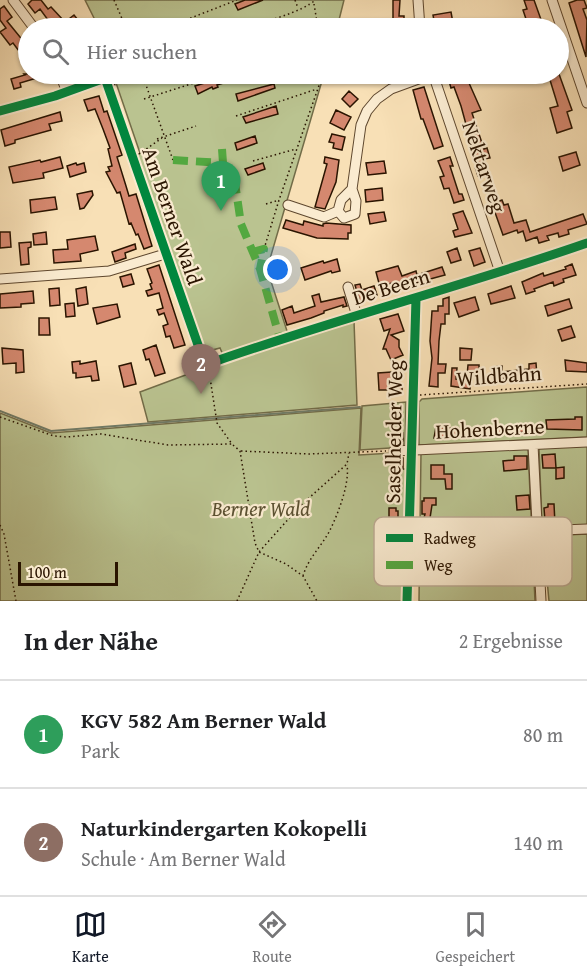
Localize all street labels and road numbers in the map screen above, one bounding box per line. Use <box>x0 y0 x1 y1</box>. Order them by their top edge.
street label: Nektarweg <box>454 117 515 217</box>
street label: Am Berner Wald <box>134 143 211 290</box>
street label: De Beern <box>348 260 433 313</box>
street label: Wildbahn <box>455 357 543 394</box>
street label: Saselheider Weg <box>377 359 410 504</box>
street label: Hohenberne <box>435 410 545 447</box>

